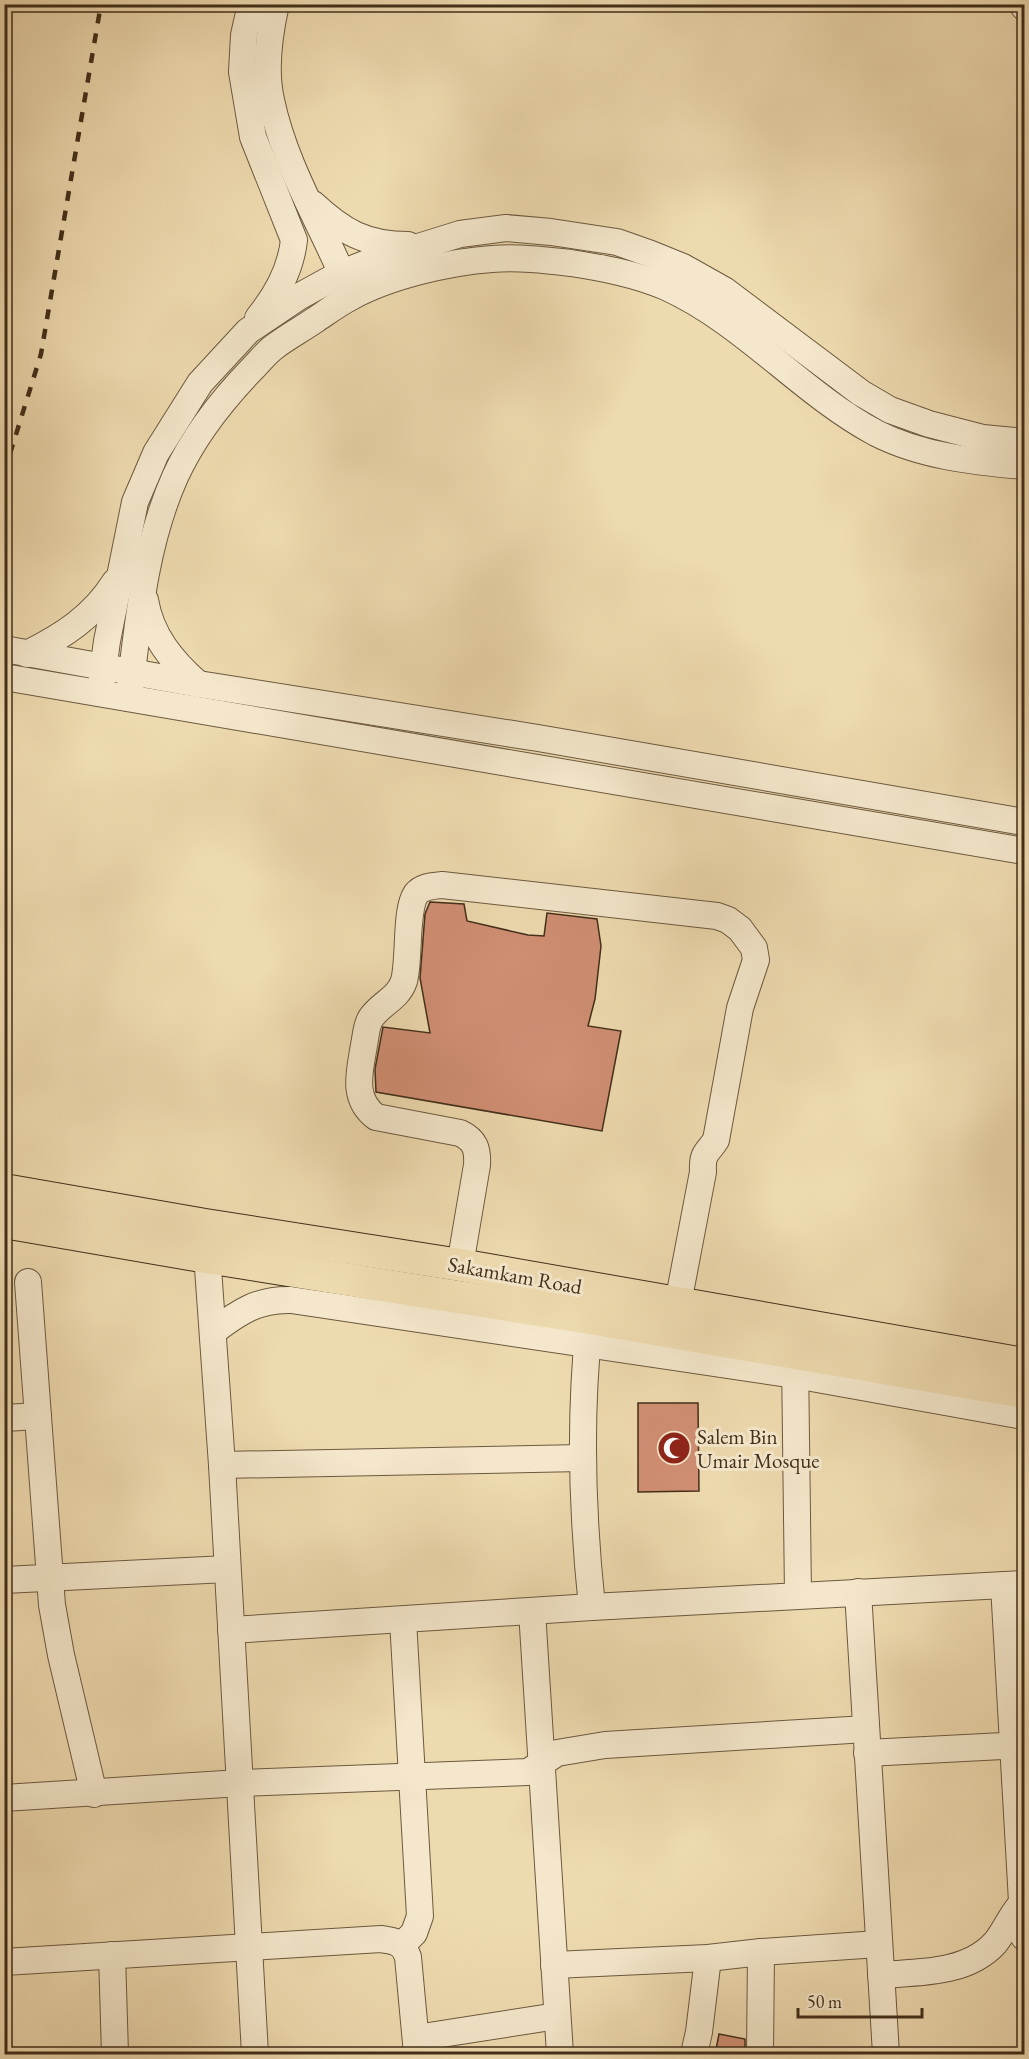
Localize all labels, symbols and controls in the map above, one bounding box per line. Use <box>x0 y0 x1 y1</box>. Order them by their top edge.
street label: Sakamkam Road <box>446 1250 584 1300</box>
place label: Salem Bin Umair Mosque <box>697 1423 819 1474</box>
mosque icon: Salem Bin Umair Mosque <box>656 1430 692 1466</box>
scale bar <box>798 1981 922 2019</box>
text: 50 m <box>807 1990 842 2013</box>

